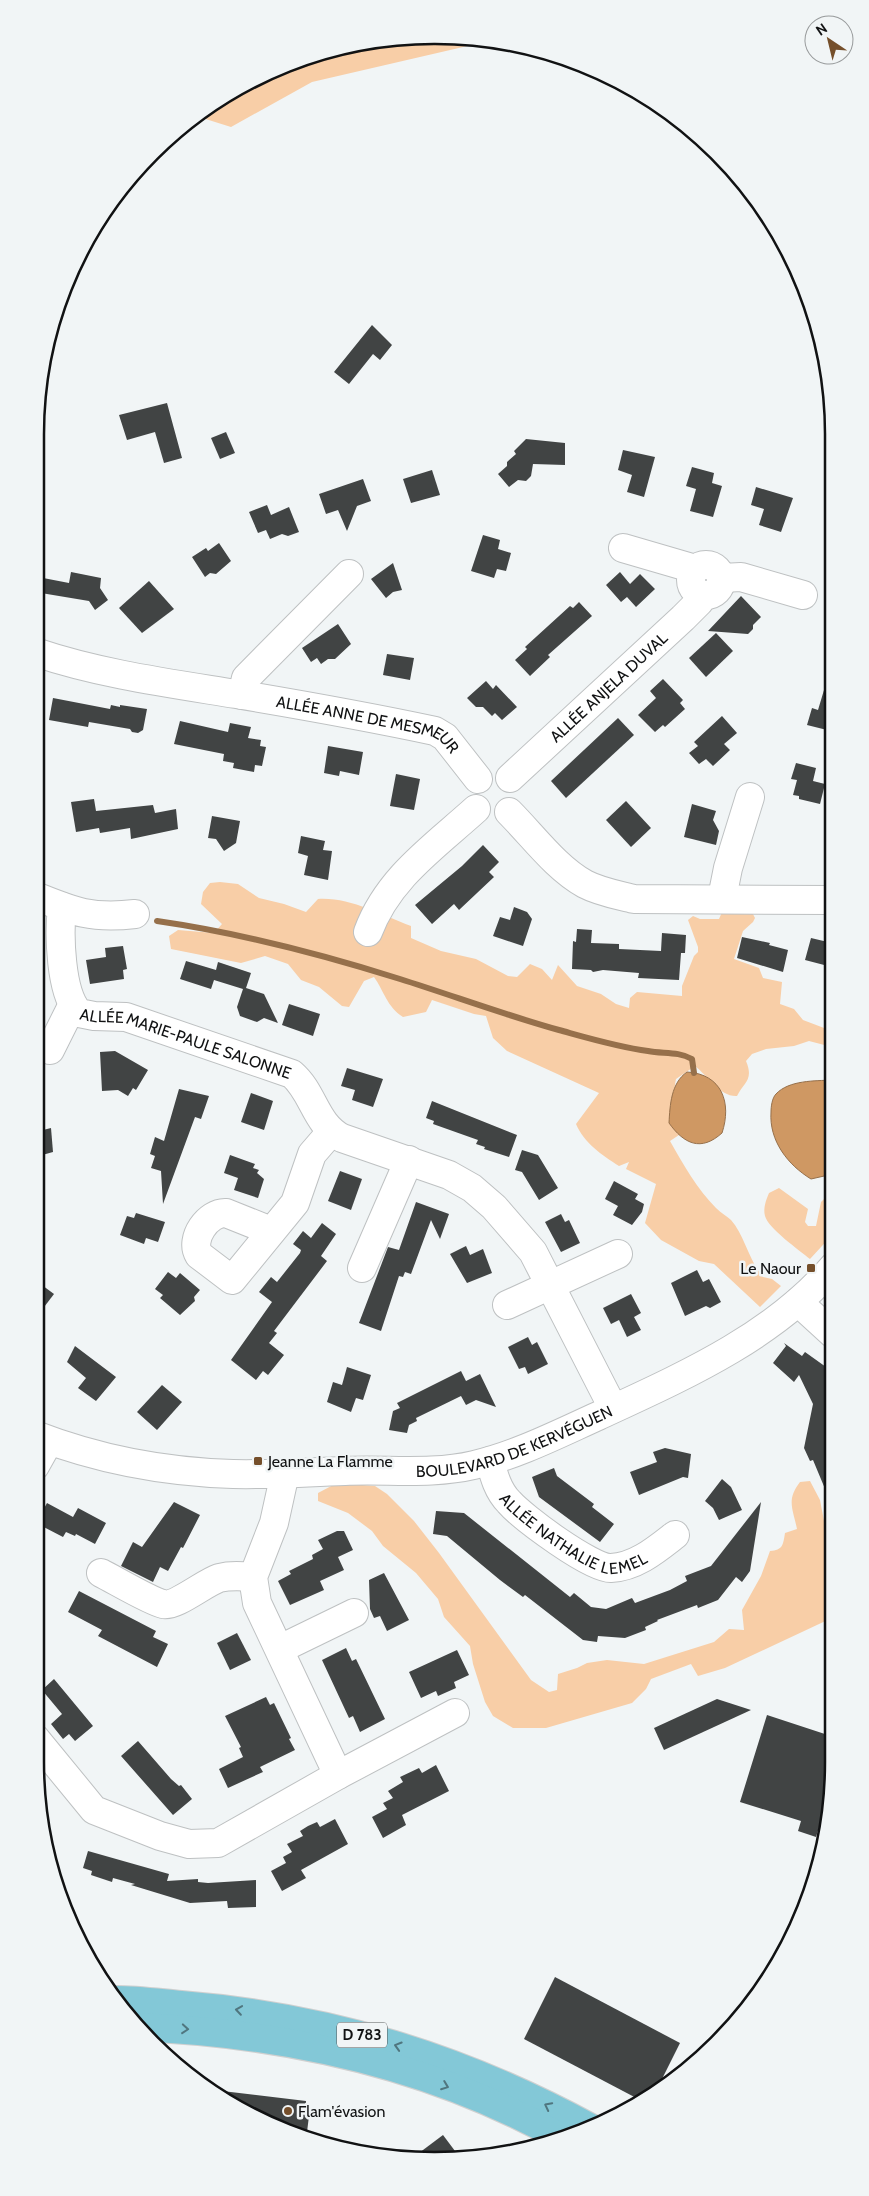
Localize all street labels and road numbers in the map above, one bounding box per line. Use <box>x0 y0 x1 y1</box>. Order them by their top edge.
street label: ALLÉE ANJELA DUVAL <box>546 628 671 746</box>
street label: ALLÉE ANNE DE MESMEUR <box>275 692 463 757</box>
street label: ALLÉE MARIE-PAULE SALONNE <box>78 1004 294 1083</box>
street label: BOULEVARD DE KERVÉGUEN <box>416 1402 615 1481</box>
street label: ALLÉE NATHALIE LEMEL <box>495 1489 650 1578</box>
road number: D 783 <box>337 2022 387 2048</box>

